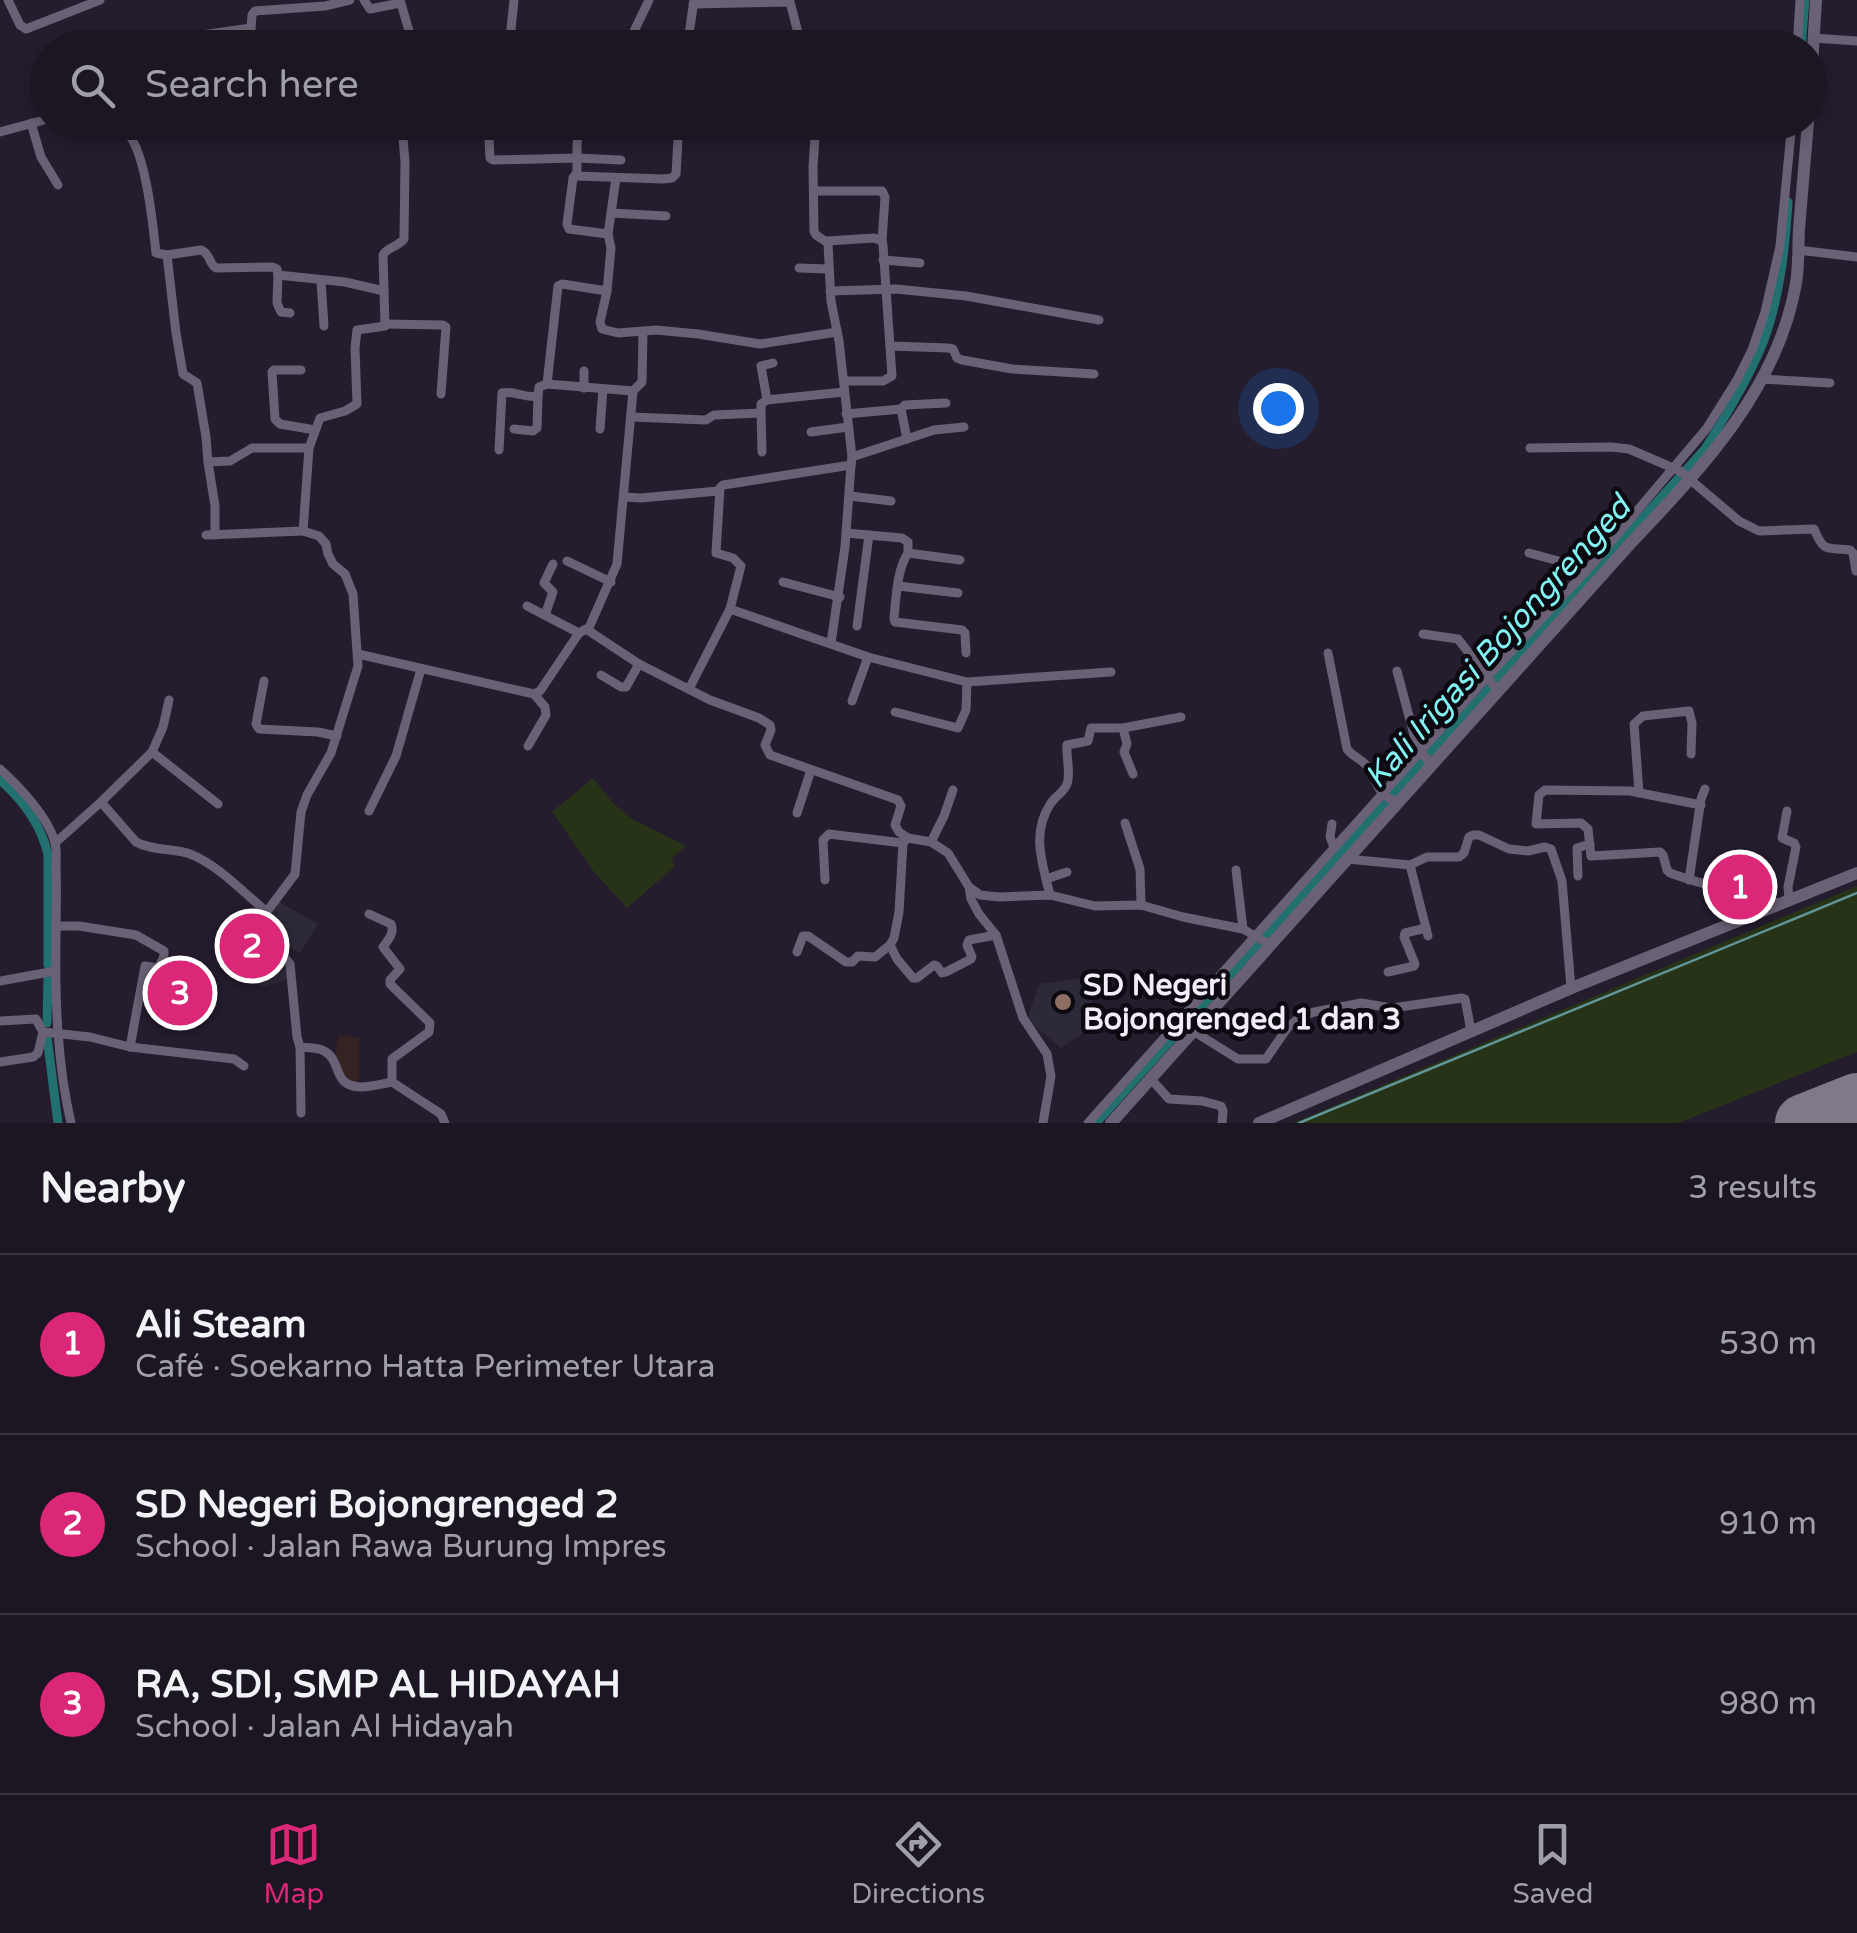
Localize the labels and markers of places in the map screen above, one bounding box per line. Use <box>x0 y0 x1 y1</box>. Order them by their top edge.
pin: 1 <box>1708 850 1772 924</box>
pin: 2 <box>220 908 284 984</box>
pin: 3 <box>148 956 212 1030</box>
place label: SD Negeri Bojongrenged 1 dan 3 <box>1083 967 1401 1038</box>
marker: SD Negeri Bojongrenged 1 dan 3 <box>1052 991 1074 1013</box>

